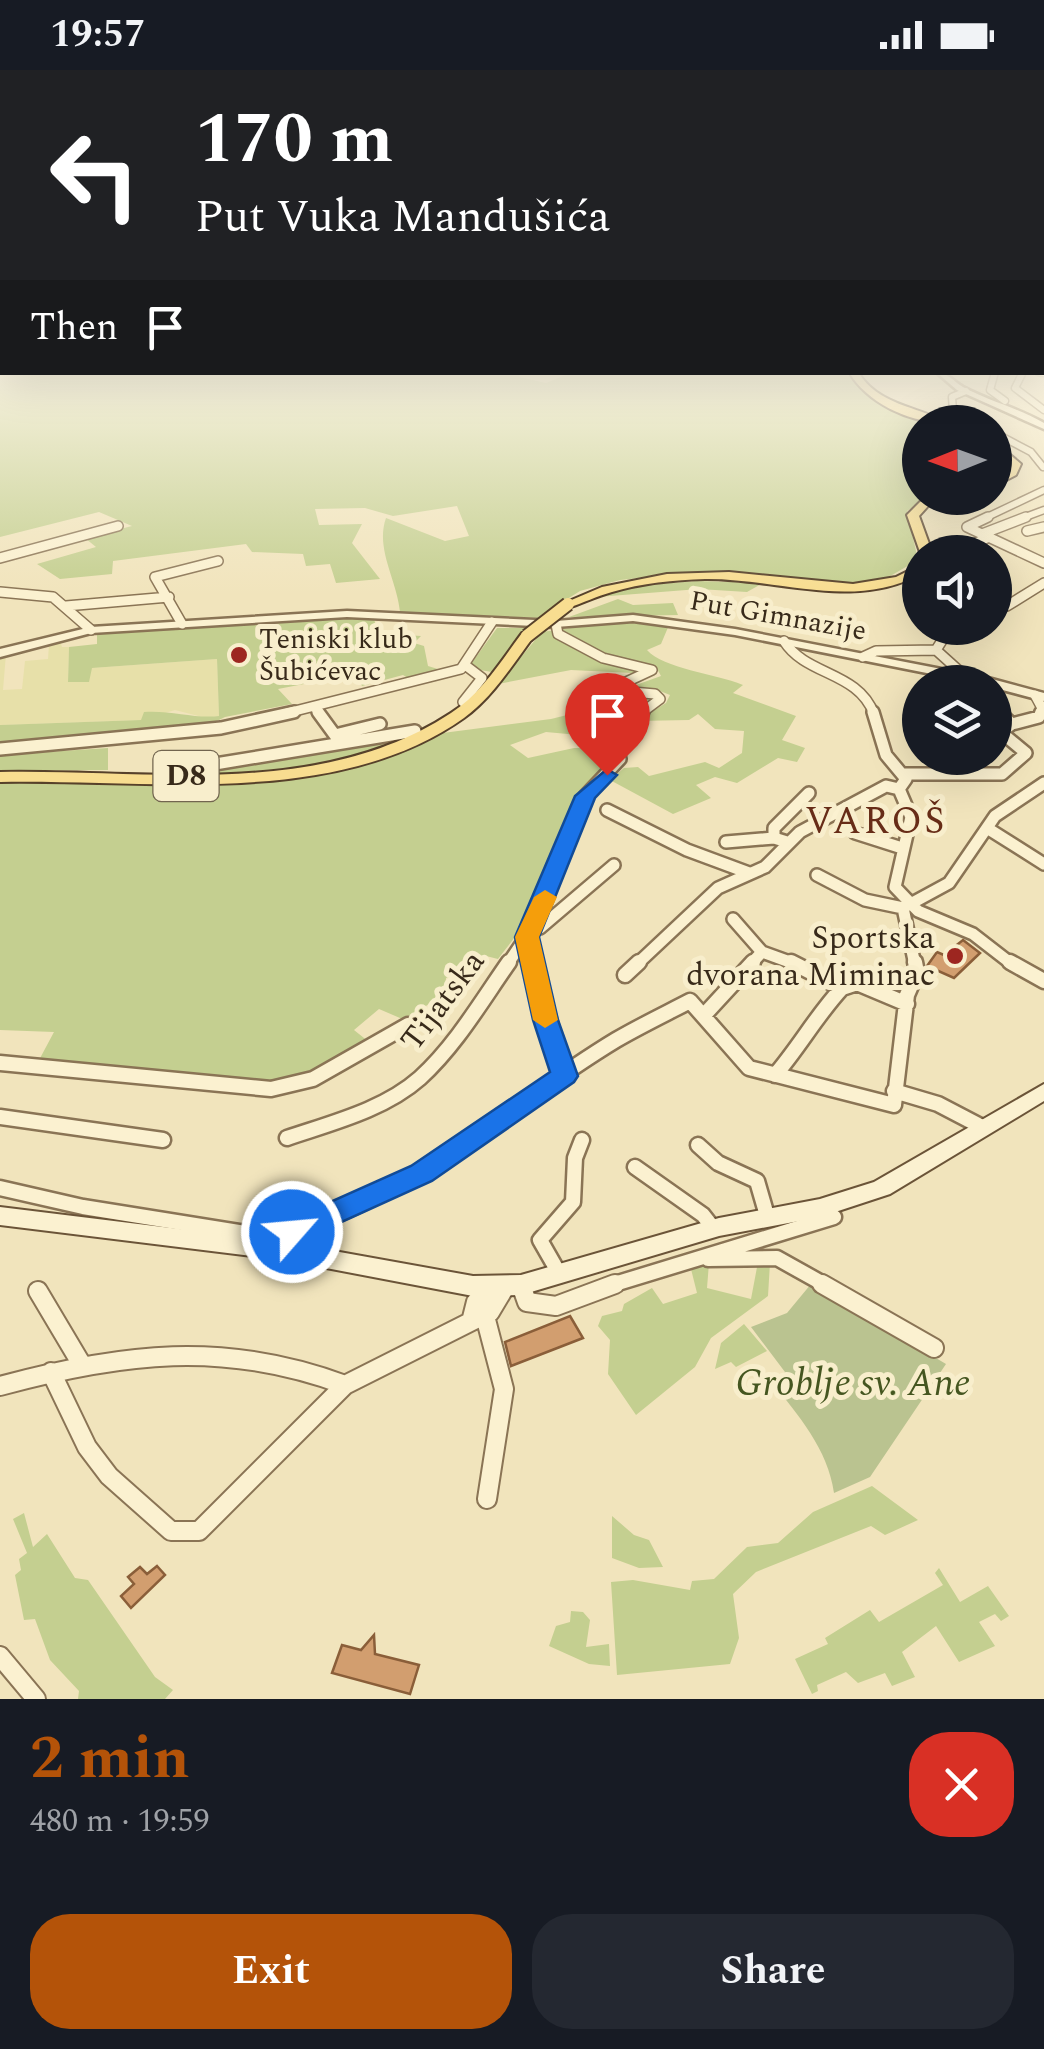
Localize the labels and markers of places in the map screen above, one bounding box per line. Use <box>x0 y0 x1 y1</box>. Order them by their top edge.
place label: Teniski klub Šubićevac <box>259 618 413 693</box>
marker: Teniski klub Šubićevac <box>228 644 250 666</box>
pin <box>565 673 650 776</box>
place label: Sportska dvorana Miminac <box>686 914 935 1000</box>
marker: Sportska dvorana Miminac <box>944 945 966 967</box>

